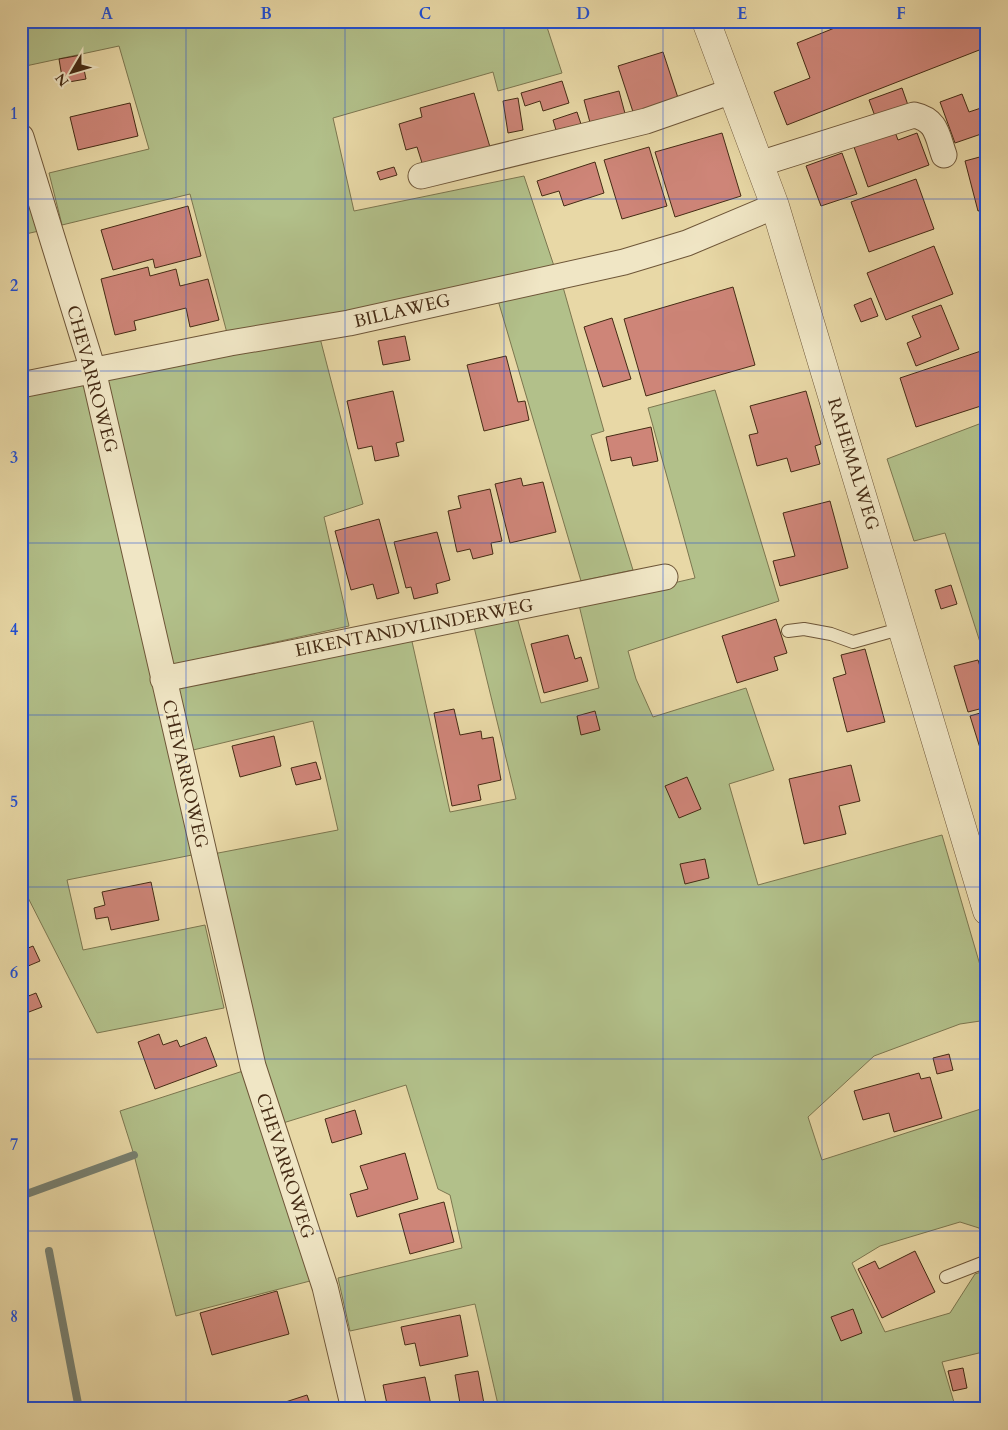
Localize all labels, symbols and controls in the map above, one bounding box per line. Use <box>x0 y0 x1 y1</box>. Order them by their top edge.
text: A <box>101 3 113 25</box>
text: B <box>260 3 272 25</box>
text: C <box>419 3 431 25</box>
text: D <box>576 3 590 25</box>
text: E <box>737 3 747 25</box>
text: F <box>896 3 906 25</box>
north arrow <box>48 48 98 98</box>
text: N <box>51 69 73 90</box>
text: 1 <box>10 103 18 125</box>
text: 2 <box>10 275 18 297</box>
street label: BILLAWEG <box>351 288 453 334</box>
street label: CHEVARROWEG <box>60 302 124 456</box>
street label: RAHEMALWEG <box>821 395 885 533</box>
text: 3 <box>10 447 18 469</box>
street label: EIKENTANDVLINDERWEG <box>293 593 535 663</box>
text: 4 <box>10 619 18 641</box>
street label: CHEVARROWEG <box>156 697 214 851</box>
text: 5 <box>10 791 18 813</box>
text: 6 <box>10 962 18 984</box>
street label: CHEVARROWEG <box>250 1090 320 1242</box>
text: 7 <box>10 1134 18 1156</box>
text: 8 <box>10 1306 18 1328</box>

